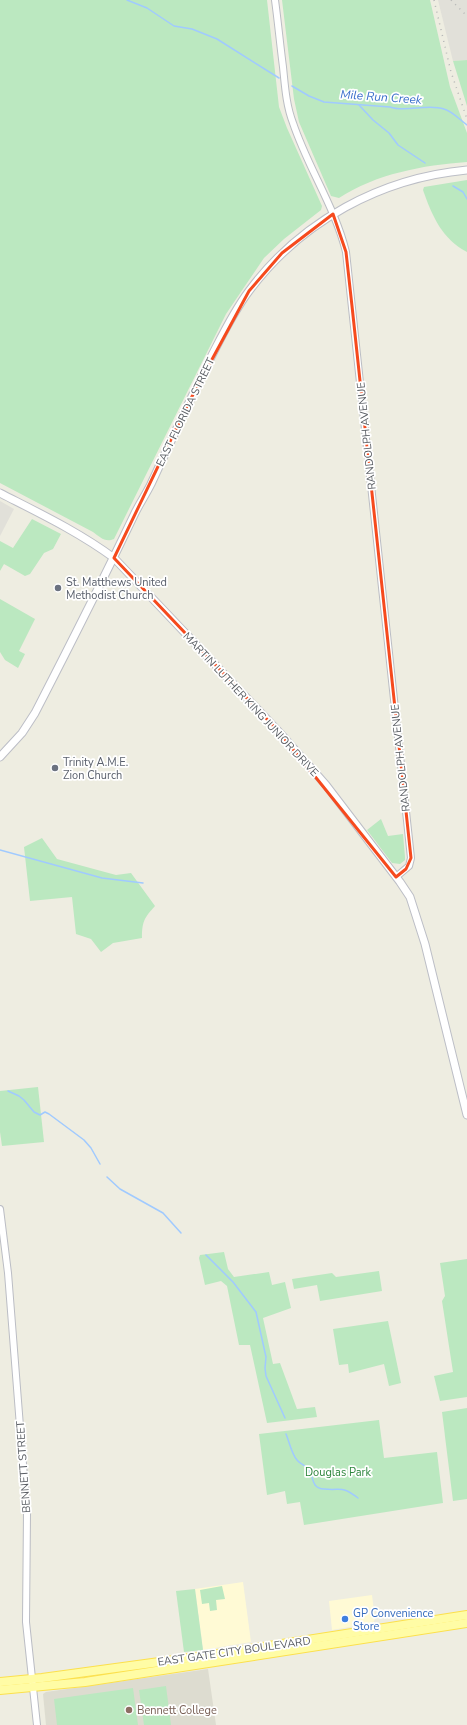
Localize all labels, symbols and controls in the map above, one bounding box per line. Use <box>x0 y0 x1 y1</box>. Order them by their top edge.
water label: Mile Run Creek <box>340 86 423 108</box>
street label: EAST FLORIDA STREET <box>153 355 218 469</box>
street label: RANDOLPH AVENUE <box>353 381 380 490</box>
place label: St. Matthews United Methodist Church <box>66 575 167 603</box>
marker: St. Matthews United Methodist Church <box>53 583 63 593</box>
street label: MARTIN LUTHER KING JUNIOR DRIVE <box>180 629 322 780</box>
street label: RANDOLPH AVENUE <box>387 703 414 812</box>
place label: Trinity A.M.E. Zion Church <box>63 755 128 783</box>
marker: Trinity A.M.E. Zion Church <box>50 763 60 773</box>
street label: BENNETT STREET <box>13 1420 34 1514</box>
park label: Douglas Park <box>305 1465 372 1480</box>
place label: GP Convenience Store <box>353 1606 433 1634</box>
marker: GP Convenience Store <box>340 1614 350 1624</box>
street label: EAST GATE CITY BOULEVARD <box>157 1633 312 1670</box>
place label: Bennett College <box>137 1703 217 1718</box>
marker: Bennett College <box>124 1705 134 1715</box>

